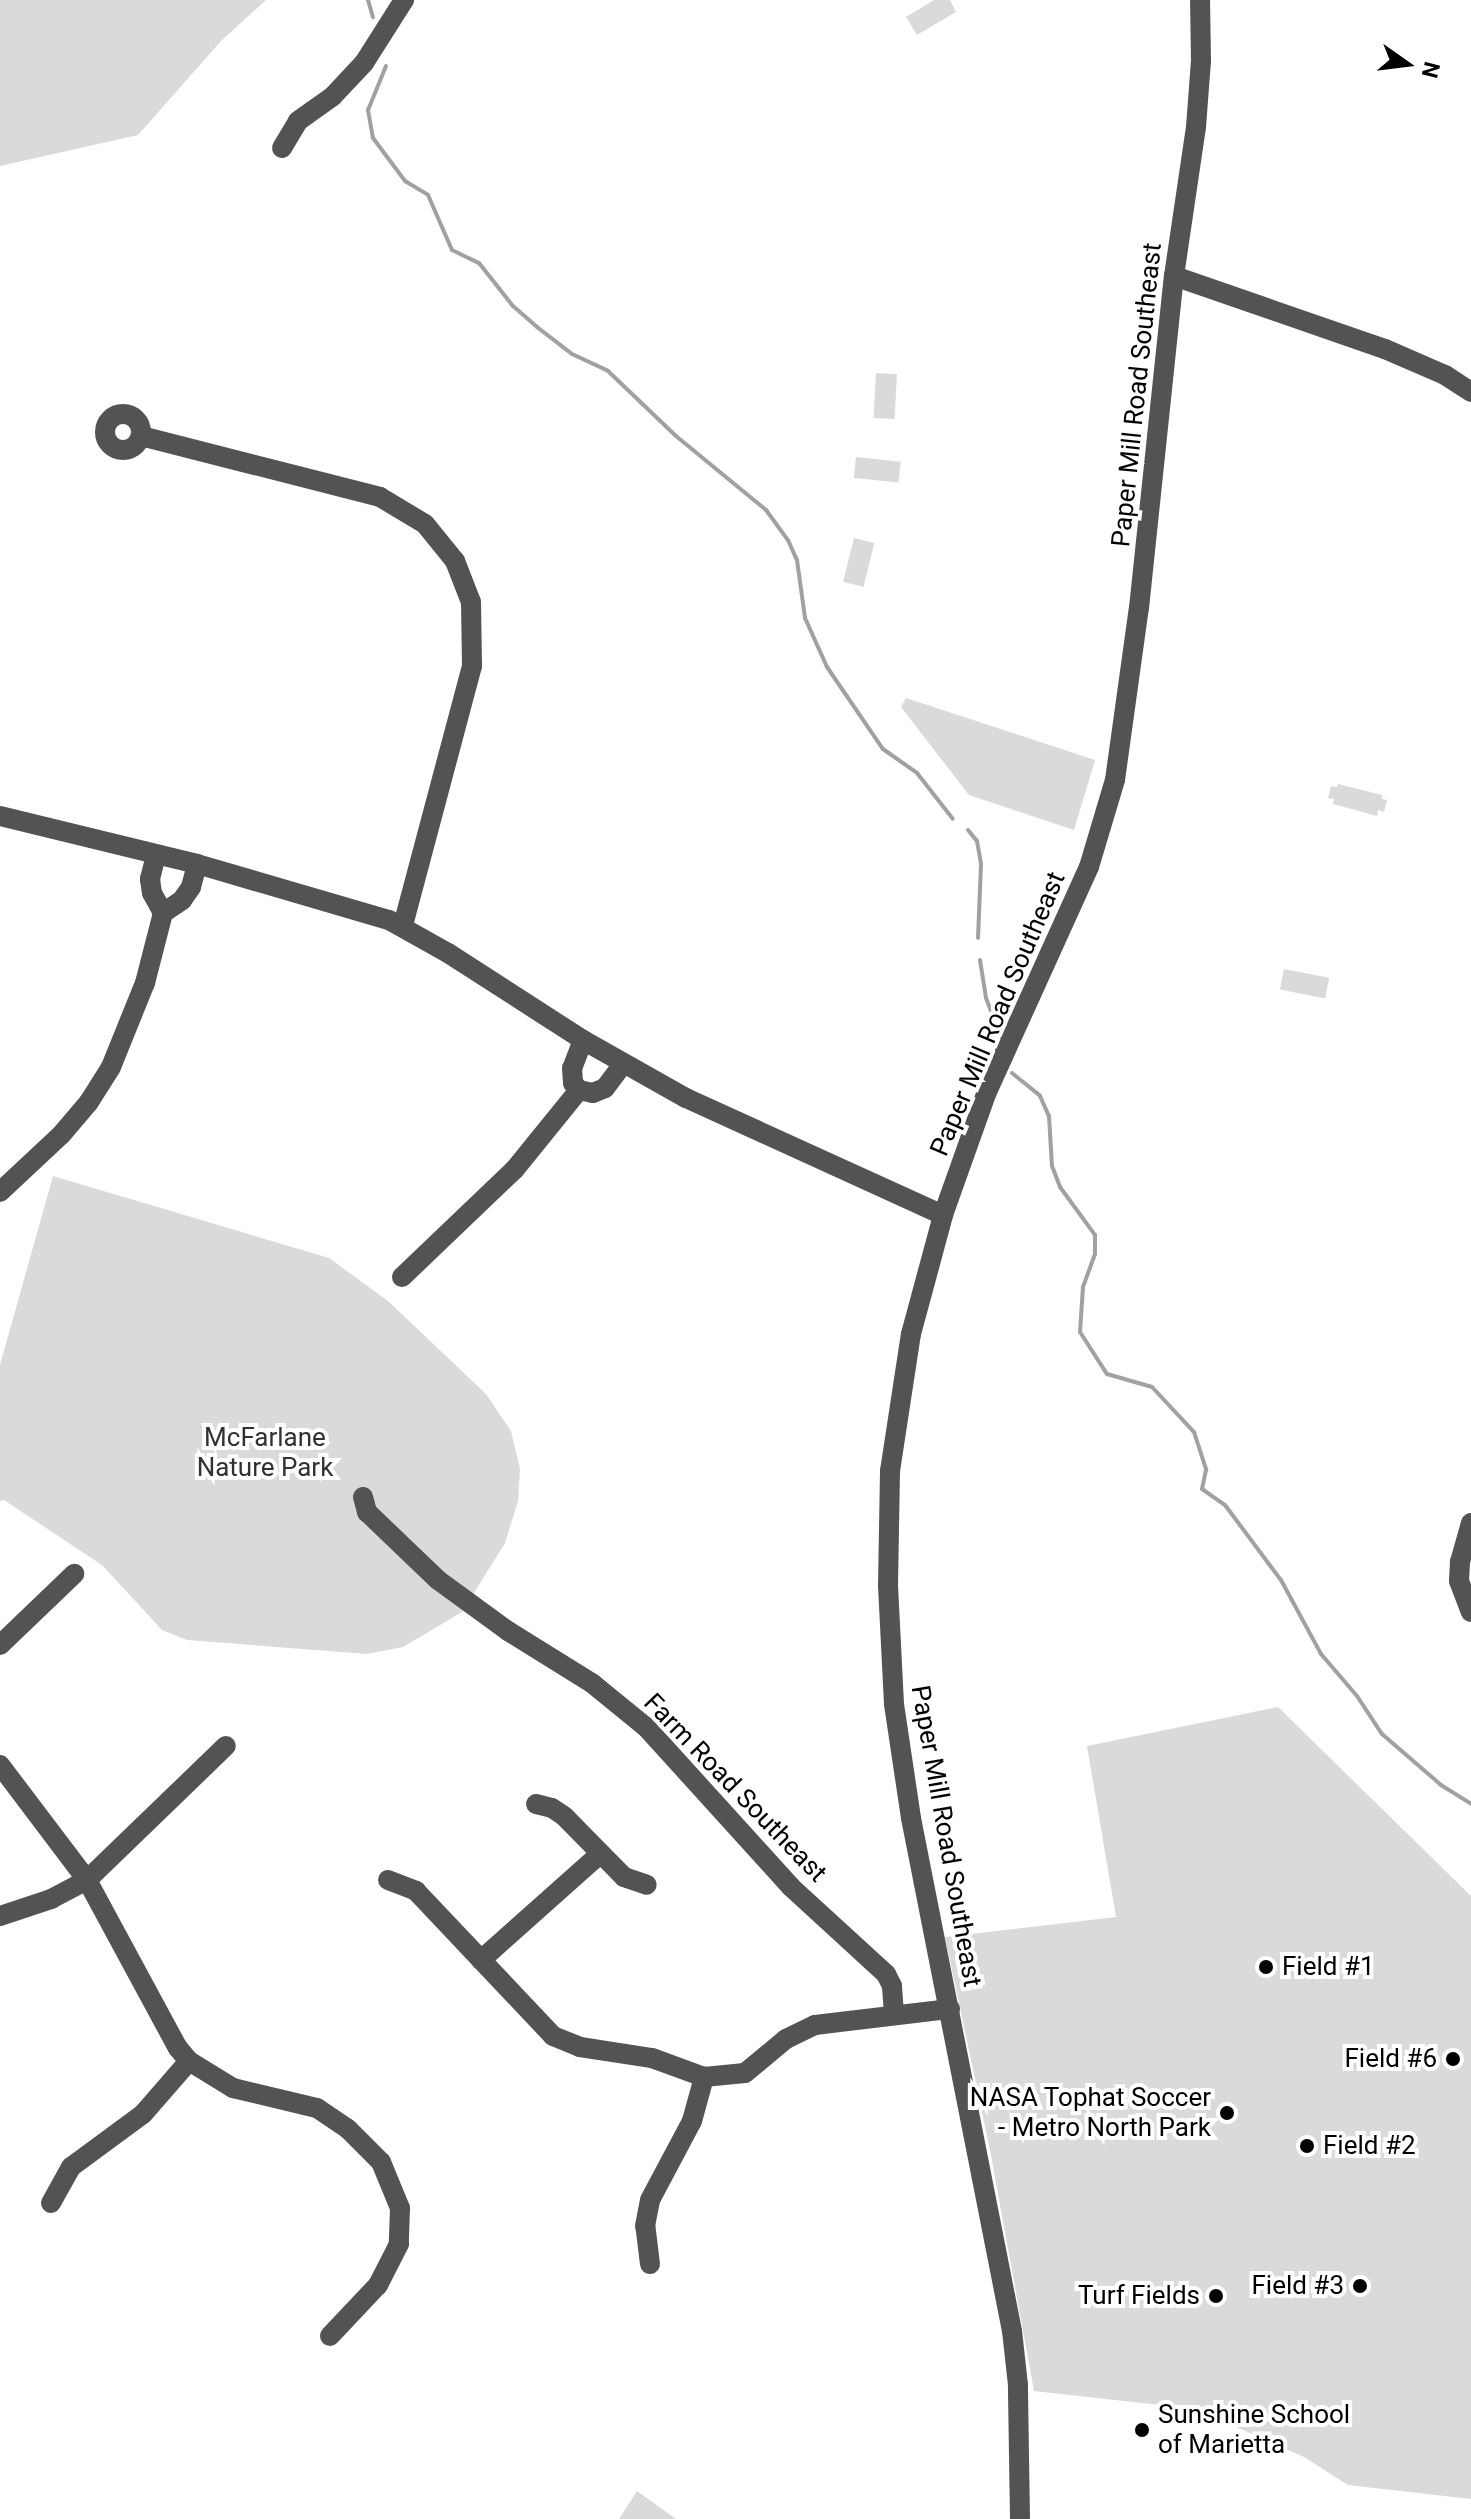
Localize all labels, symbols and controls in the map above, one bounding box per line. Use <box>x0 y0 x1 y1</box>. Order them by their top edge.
north arrow <box>1367 24 1447 104</box>
text: N <box>1417 59 1445 80</box>
street label: Paper Mill Road Southeast <box>1106 241 1168 549</box>
street label: Paper Mill Road Southeast <box>924 867 1072 1161</box>
park label: McFarlane Nature Park <box>197 1422 333 1484</box>
street label: Paper Mill Road Southeast <box>904 1683 988 1989</box>
street label: Farm Road Southeast <box>637 1687 833 1889</box>
place label: Field #1 <box>1282 1951 1375 1983</box>
marker: Field #1 <box>1257 1958 1275 1976</box>
place label: Field #6 <box>1344 2043 1437 2075</box>
marker: Field #6 <box>1444 2050 1462 2068</box>
place label: NASA Tophat Soccer - Metro North Park <box>969 2082 1211 2144</box>
marker: NASA Tophat Soccer - Metro North Park <box>1218 2104 1236 2122</box>
place label: Field #2 <box>1323 2130 1416 2162</box>
marker: Field #2 <box>1298 2137 1316 2155</box>
place label: Field #3 <box>1251 2270 1344 2302</box>
marker: Field #3 <box>1351 2277 1369 2295</box>
place label: Turf Fields <box>1078 2280 1200 2312</box>
marker: Turf Fields <box>1207 2287 1225 2305</box>
place label: Sunshine School of Marietta <box>1158 2399 1350 2460</box>
marker: Sunshine School of Marietta <box>1133 2421 1151 2439</box>

